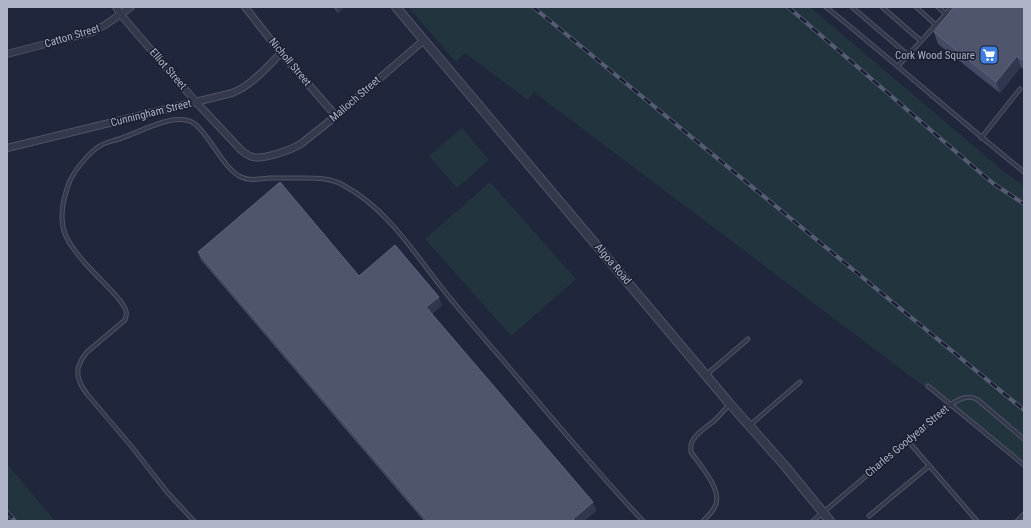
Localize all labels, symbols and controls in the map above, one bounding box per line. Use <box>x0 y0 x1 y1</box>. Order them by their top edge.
street label: Catton Street <box>43 21 101 51</box>
street label: Nicholl Street <box>266 35 314 89</box>
supermarket icon: Cork Wood Square <box>978 44 1000 66</box>
street label: Elliot Street <box>147 46 189 92</box>
place label: Cork Wood Square <box>895 49 975 62</box>
street label: Malloch Street <box>327 73 383 125</box>
street label: Cunningham Street <box>109 97 193 129</box>
street label: Algoa Road <box>592 241 634 287</box>
street label: Charles Goodyear Street <box>863 402 951 480</box>

